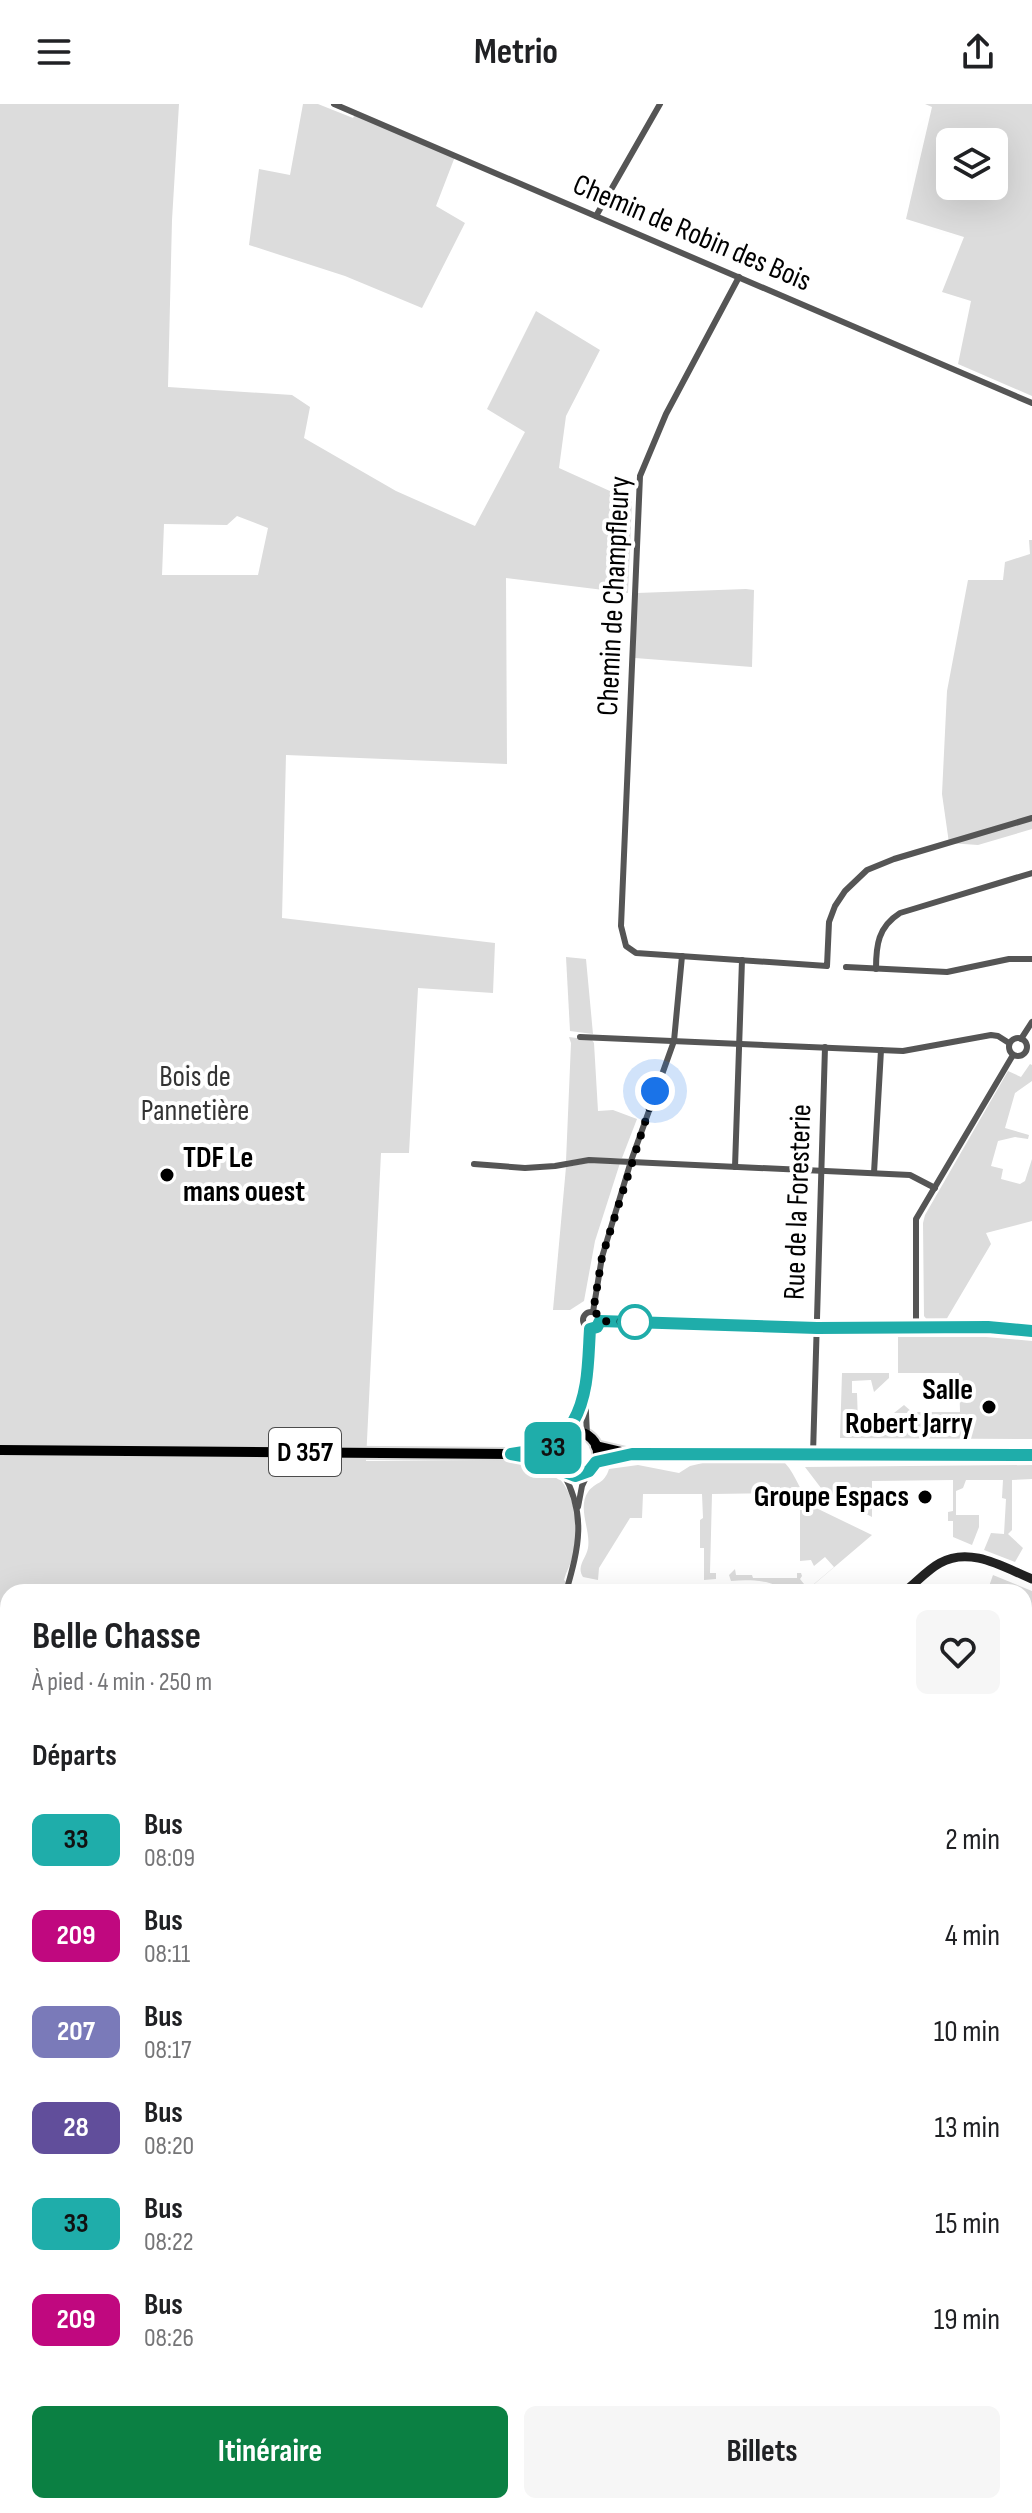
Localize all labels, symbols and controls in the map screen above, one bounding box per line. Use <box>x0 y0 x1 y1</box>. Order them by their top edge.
icon: menu <box>32 30 76 74</box>
icon: share <box>956 30 1000 74</box>
text: Metrio <box>474 31 558 74</box>
map controls <box>936 128 1008 200</box>
button: layers <box>936 128 1008 200</box>
street label: Chemin de Robin des Bois <box>568 167 816 299</box>
street label: Chemin de Champfleury <box>590 475 638 717</box>
park label: Bois de Pannetière <box>141 1059 249 1129</box>
your location <box>635 1071 675 1111</box>
street label: Rue de la Foresterie <box>777 1103 819 1301</box>
place label: TDF Le mans ouest <box>183 1140 305 1210</box>
marker: TDF Le mans ouest <box>158 1166 176 1184</box>
unlabelled marker <box>618 1305 652 1339</box>
place label: Salle Robert Jarry <box>845 1372 974 1442</box>
marker: Salle Robert Jarry <box>980 1398 998 1416</box>
line badge: 33 <box>517 1422 589 1474</box>
road number: D 357 <box>269 1428 341 1476</box>
text: 33 <box>540 1431 566 1464</box>
place label: Groupe Espacs <box>754 1479 909 1515</box>
marker: Groupe Espacs <box>916 1488 934 1506</box>
button: heart <box>916 1610 1000 1694</box>
text: Belle Chasse <box>32 1614 201 1659</box>
text: À pied · 4 min · 250 m <box>32 1667 212 1698</box>
text: Départs <box>32 1738 117 1774</box>
text: Bus <box>144 1807 183 1843</box>
text: 2 min <box>945 1822 1000 1858</box>
text: 33 <box>63 1823 89 1856</box>
text: 08:09 <box>144 1843 195 1874</box>
text: Bus <box>144 1903 183 1939</box>
text: 4 min <box>945 1918 1000 1954</box>
text: 209 <box>57 1919 95 1952</box>
text: 08:11 <box>144 1939 190 1970</box>
text: Bus <box>144 1999 183 2035</box>
text: 10 min <box>934 2014 1000 2050</box>
text: 207 <box>57 2015 95 2048</box>
text: 08:17 <box>144 2035 191 2066</box>
text: Bus <box>144 2095 183 2131</box>
text: 13 min <box>934 2110 1000 2146</box>
text: 28 <box>63 2111 89 2144</box>
text: 08:20 <box>144 2131 194 2162</box>
text: Bus <box>144 2191 183 2227</box>
text: 15 min <box>935 2206 1000 2242</box>
text: 33 <box>63 2207 89 2240</box>
text: 08:22 <box>144 2227 193 2258</box>
text: Bus <box>144 2287 183 2323</box>
text: 19 min <box>934 2302 1000 2338</box>
text: 209 <box>57 2303 95 2336</box>
text: 08:26 <box>144 2323 194 2354</box>
button: Itinéraire <box>32 2406 508 2498</box>
button: Billets <box>524 2406 1000 2498</box>

